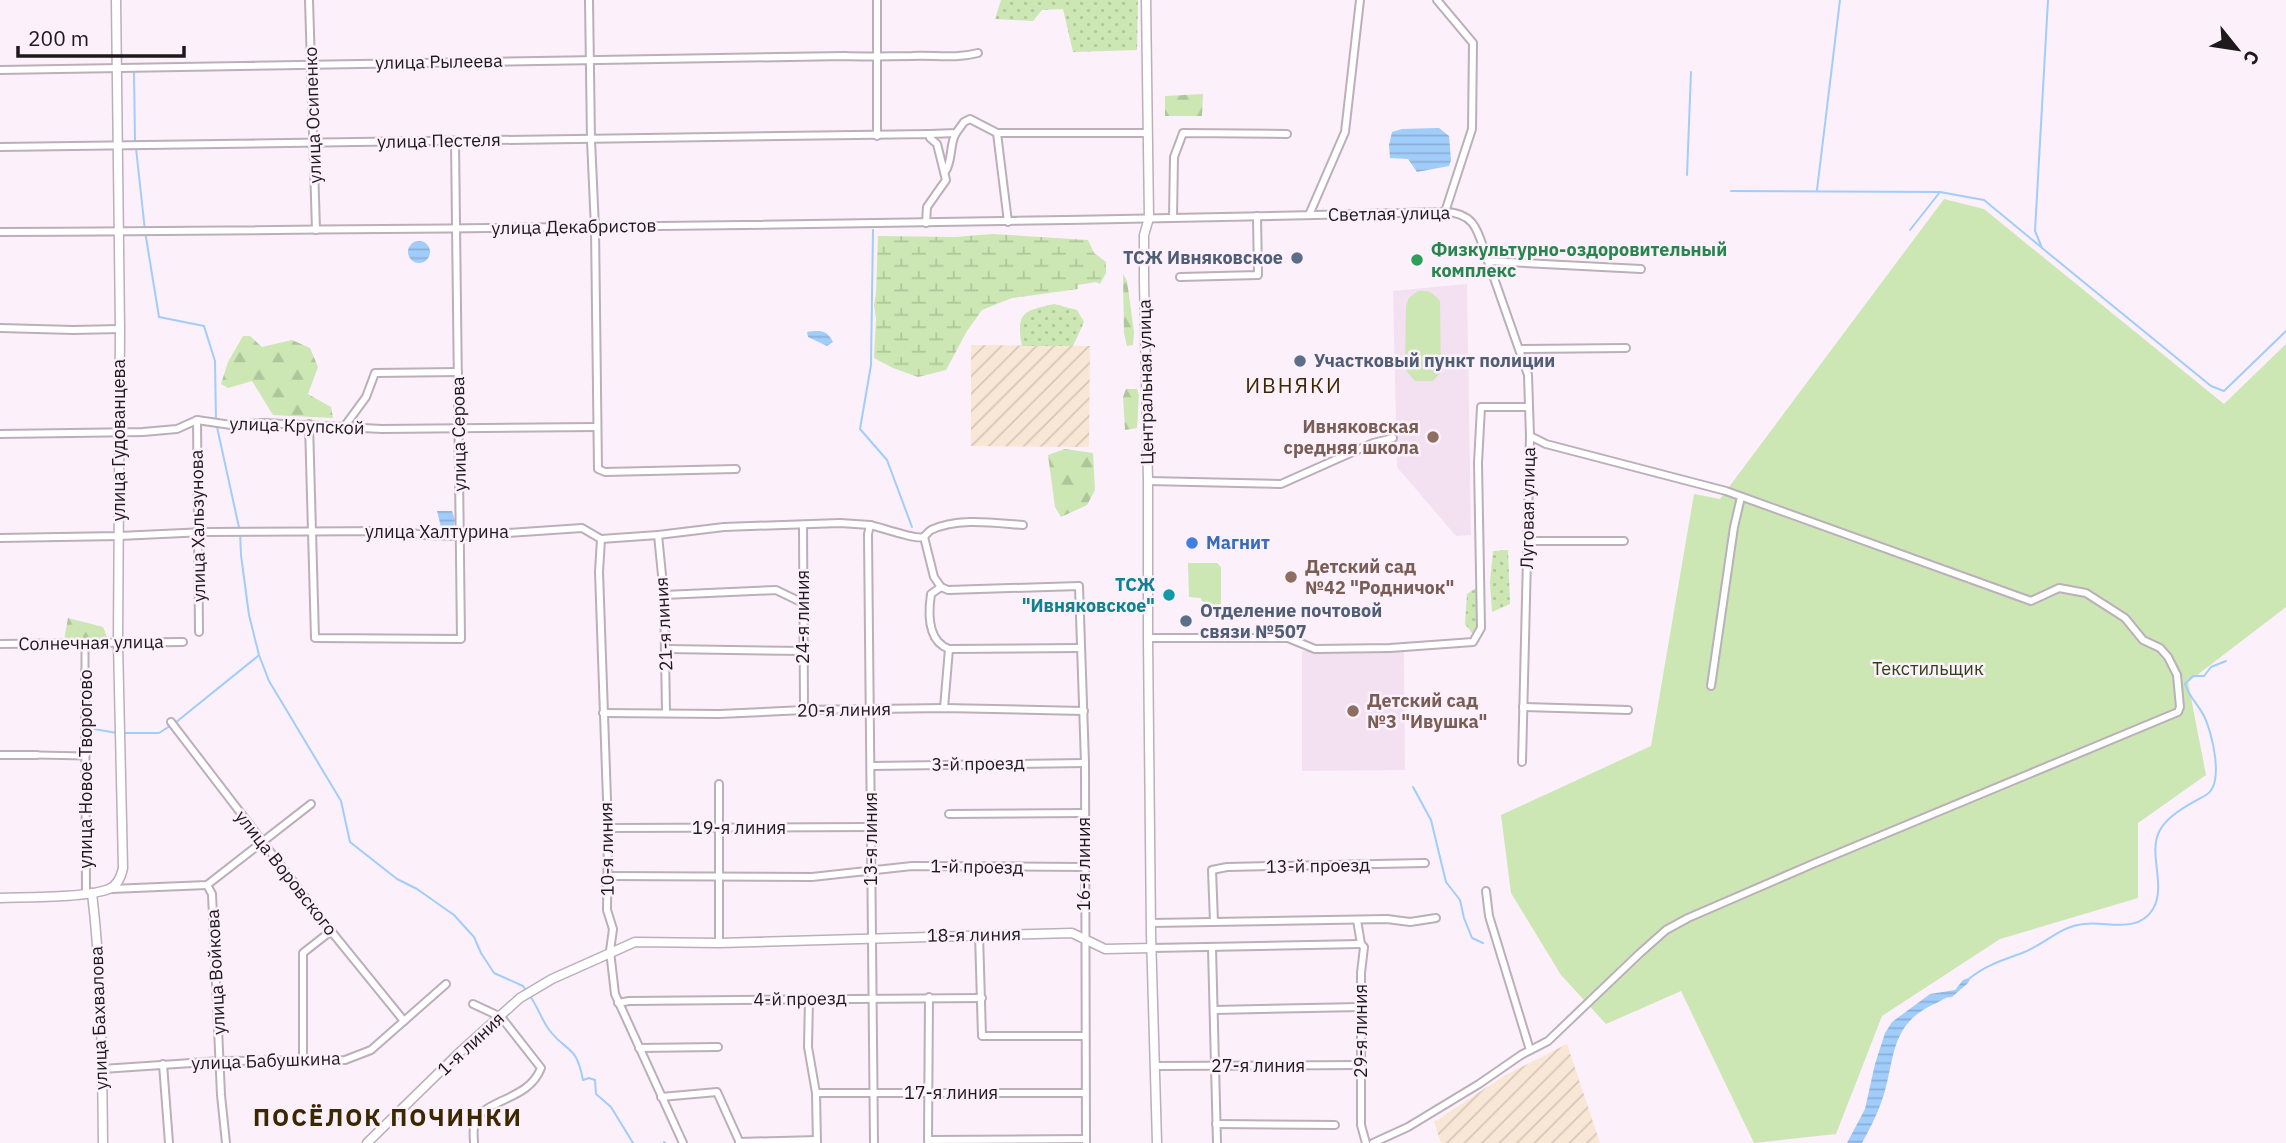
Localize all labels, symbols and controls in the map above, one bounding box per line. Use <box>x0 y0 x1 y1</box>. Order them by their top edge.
scale bar <box>18 14 184 58</box>
north arrow <box>2202 14 2272 84</box>
text: 200 m <box>28 24 89 52</box>
street label: улица Осипенко <box>299 46 326 184</box>
text: С <box>2238 46 2265 69</box>
street label: улица Рылеева <box>375 49 503 74</box>
street label: улица Пестеля <box>377 128 501 153</box>
street label: Светлая улица <box>1328 201 1451 226</box>
street label: улица Декабристов <box>491 214 657 239</box>
place label: Физкультурно-оздоровительный комплекс <box>1431 238 1727 282</box>
place label: ТСЖ Ивняковское <box>1123 246 1283 269</box>
marker: ТСЖ Ивняковское <box>1289 250 1305 266</box>
marker: Физкультурно-оздоровительный комплекс <box>1409 252 1425 268</box>
street label: Центральная улица <box>1133 299 1158 465</box>
place label: Участковый пункт полиции <box>1314 349 1555 372</box>
marker: Участковый пункт полиции <box>1292 353 1308 369</box>
street label: улица Гудованцева <box>107 358 130 521</box>
district label: ИВНЯКИ <box>1245 371 1343 399</box>
street label: улица Серова <box>446 376 471 492</box>
street label: улица Крупской <box>229 412 365 439</box>
place label: Ивняковская средняя школа <box>1284 415 1419 459</box>
marker: Ивняковская средняя школа <box>1425 429 1441 445</box>
street label: Луговая улица <box>1515 446 1540 569</box>
street label: улица Хальзунова <box>185 449 210 602</box>
street label: улица Халтурина <box>365 520 509 543</box>
place label: Магнит <box>1206 531 1270 554</box>
marker: Магнит <box>1184 535 1200 551</box>
place label: Детский сад №42 "Родничок" <box>1305 555 1454 599</box>
marker: Детский сад №42 "Родничок" <box>1283 569 1299 585</box>
street label: 24-я линия <box>791 570 814 664</box>
place label: ТСЖ "Ивняковское" <box>1022 573 1155 617</box>
street label: 21-я линия <box>650 576 677 672</box>
marker: ТСЖ "Ивняковское" <box>1161 587 1177 603</box>
place label: Отделение почтовой связи №507 <box>1200 599 1382 643</box>
marker: Отделение почтовой связи №507 <box>1178 613 1194 629</box>
street label: Солнечная улица <box>18 630 164 655</box>
park label: Текстильщик <box>1872 657 1984 680</box>
street label: улица Новое Творогово <box>74 670 97 869</box>
place label: Детский сад №3 "Ивушка" <box>1367 689 1487 733</box>
street label: 20-я линия <box>797 697 891 722</box>
marker: Детский сад №3 "Ивушка" <box>1345 703 1361 719</box>
street label: 3-й проезд <box>931 751 1025 776</box>
street label: 13-я линия <box>859 792 882 886</box>
street label: 10-я линия <box>594 802 619 896</box>
street label: улица Воровского <box>230 805 343 940</box>
street label: 19-я линия <box>692 816 786 839</box>
street label: 16-я линия <box>1072 817 1095 911</box>
street label: 13-й проезд <box>1266 853 1370 878</box>
street label: 1-й проезд <box>930 854 1024 879</box>
street label: улица Войкова <box>201 908 230 1035</box>
street label: 18-я линия <box>927 922 1021 947</box>
street label: улица Бахвалова <box>84 945 113 1090</box>
street label: 29-я линия <box>1349 984 1372 1078</box>
street label: 4-й проезд <box>753 986 847 1011</box>
street label: 1-я линия <box>432 1007 509 1080</box>
street label: улица Бабушкина <box>191 1046 341 1075</box>
street label: 27-я линия <box>1211 1054 1305 1077</box>
street label: 17-я линия <box>904 1081 998 1104</box>
district label: ПОСЁЛОК ПОЧИНКИ <box>253 1101 523 1133</box>

